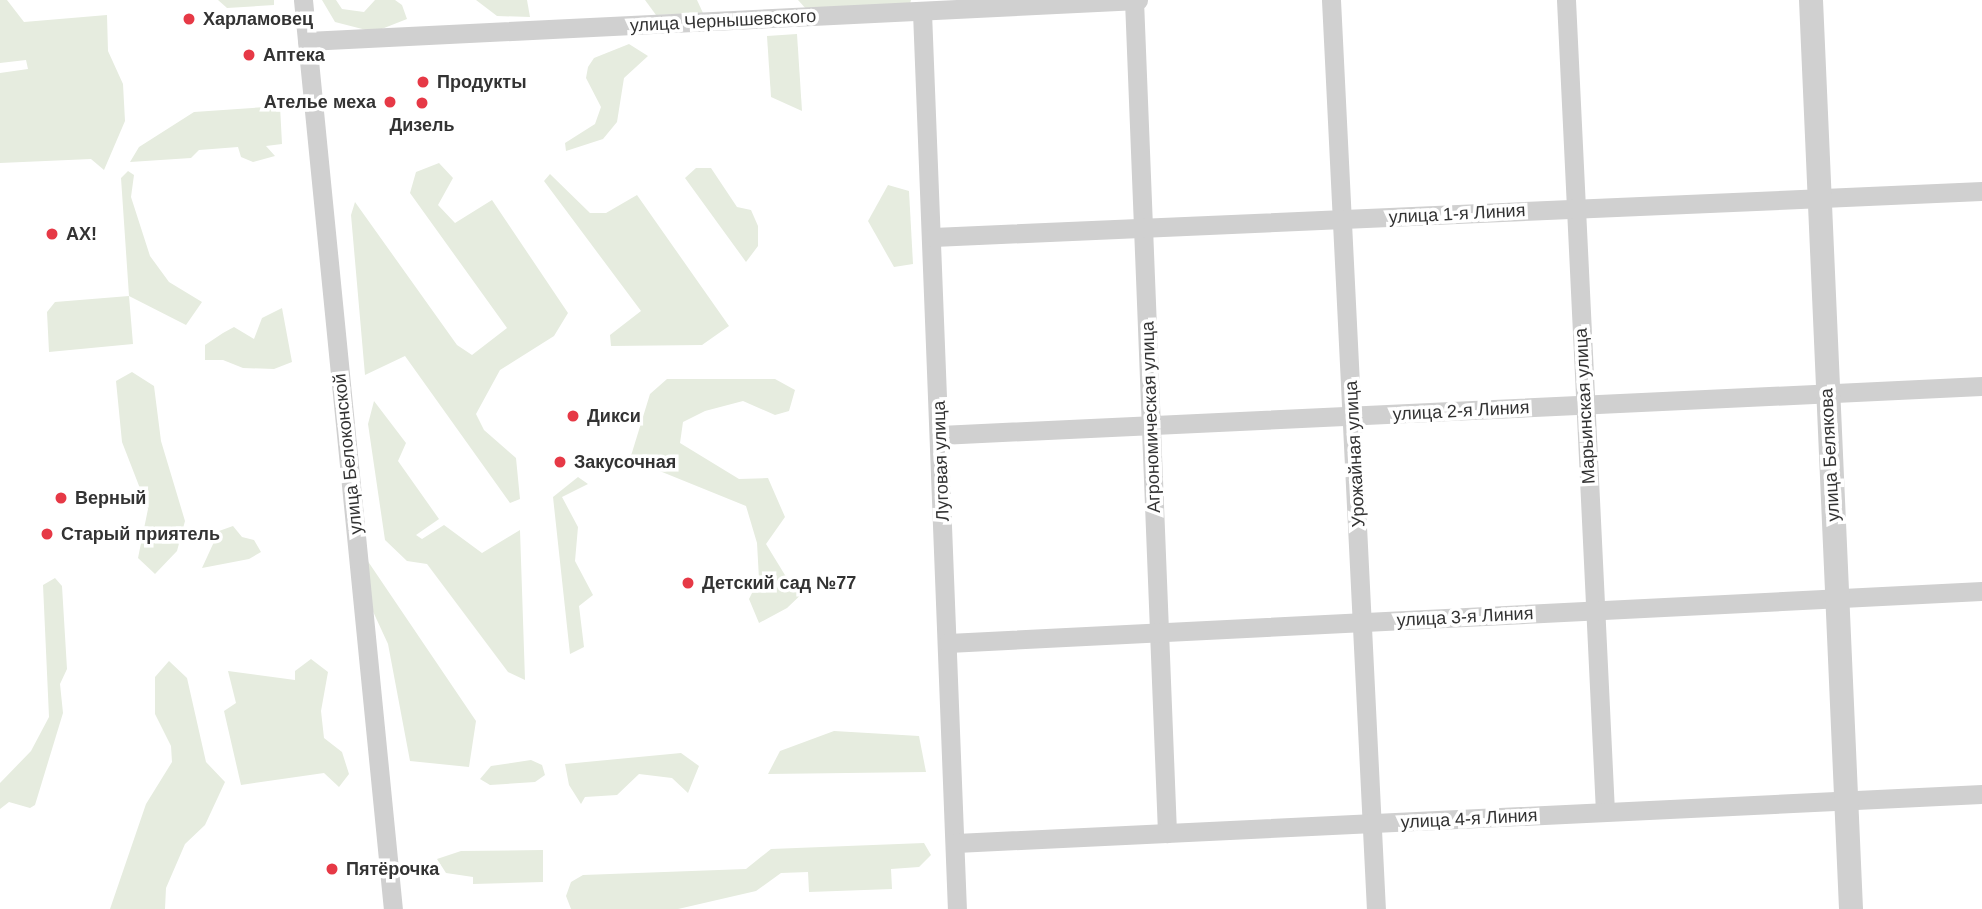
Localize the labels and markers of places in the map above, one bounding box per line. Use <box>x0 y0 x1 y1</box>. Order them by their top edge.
place label: Харламовец <box>203 8 313 30</box>
marker: Харламовец <box>181 11 197 27</box>
place label: Аптека <box>263 44 325 66</box>
marker: Аптека <box>241 47 257 63</box>
place label: Продукты <box>437 71 527 93</box>
marker: Продукты <box>415 74 431 90</box>
place label: Ателье меха <box>264 91 376 113</box>
marker: Ателье меха <box>382 94 398 110</box>
marker: Дизель <box>414 95 430 111</box>
place label: Дизель <box>389 114 455 136</box>
place label: АХ! <box>66 223 97 245</box>
marker: АХ! <box>44 226 60 242</box>
place label: Дикси <box>587 405 641 427</box>
marker: Дикси <box>565 408 581 424</box>
place label: Закусочная <box>574 451 676 473</box>
marker: Закусочная <box>552 454 568 470</box>
place label: Верный <box>75 487 146 509</box>
marker: Верный <box>53 490 69 506</box>
place label: Старый приятель <box>61 523 220 545</box>
marker: Старый приятель <box>39 526 55 542</box>
place label: Детский сад №77 <box>702 572 856 594</box>
marker: Детский сад №77 <box>680 575 696 591</box>
place label: Пятёрочка <box>346 858 439 880</box>
marker: Пятёрочка <box>324 861 340 877</box>

